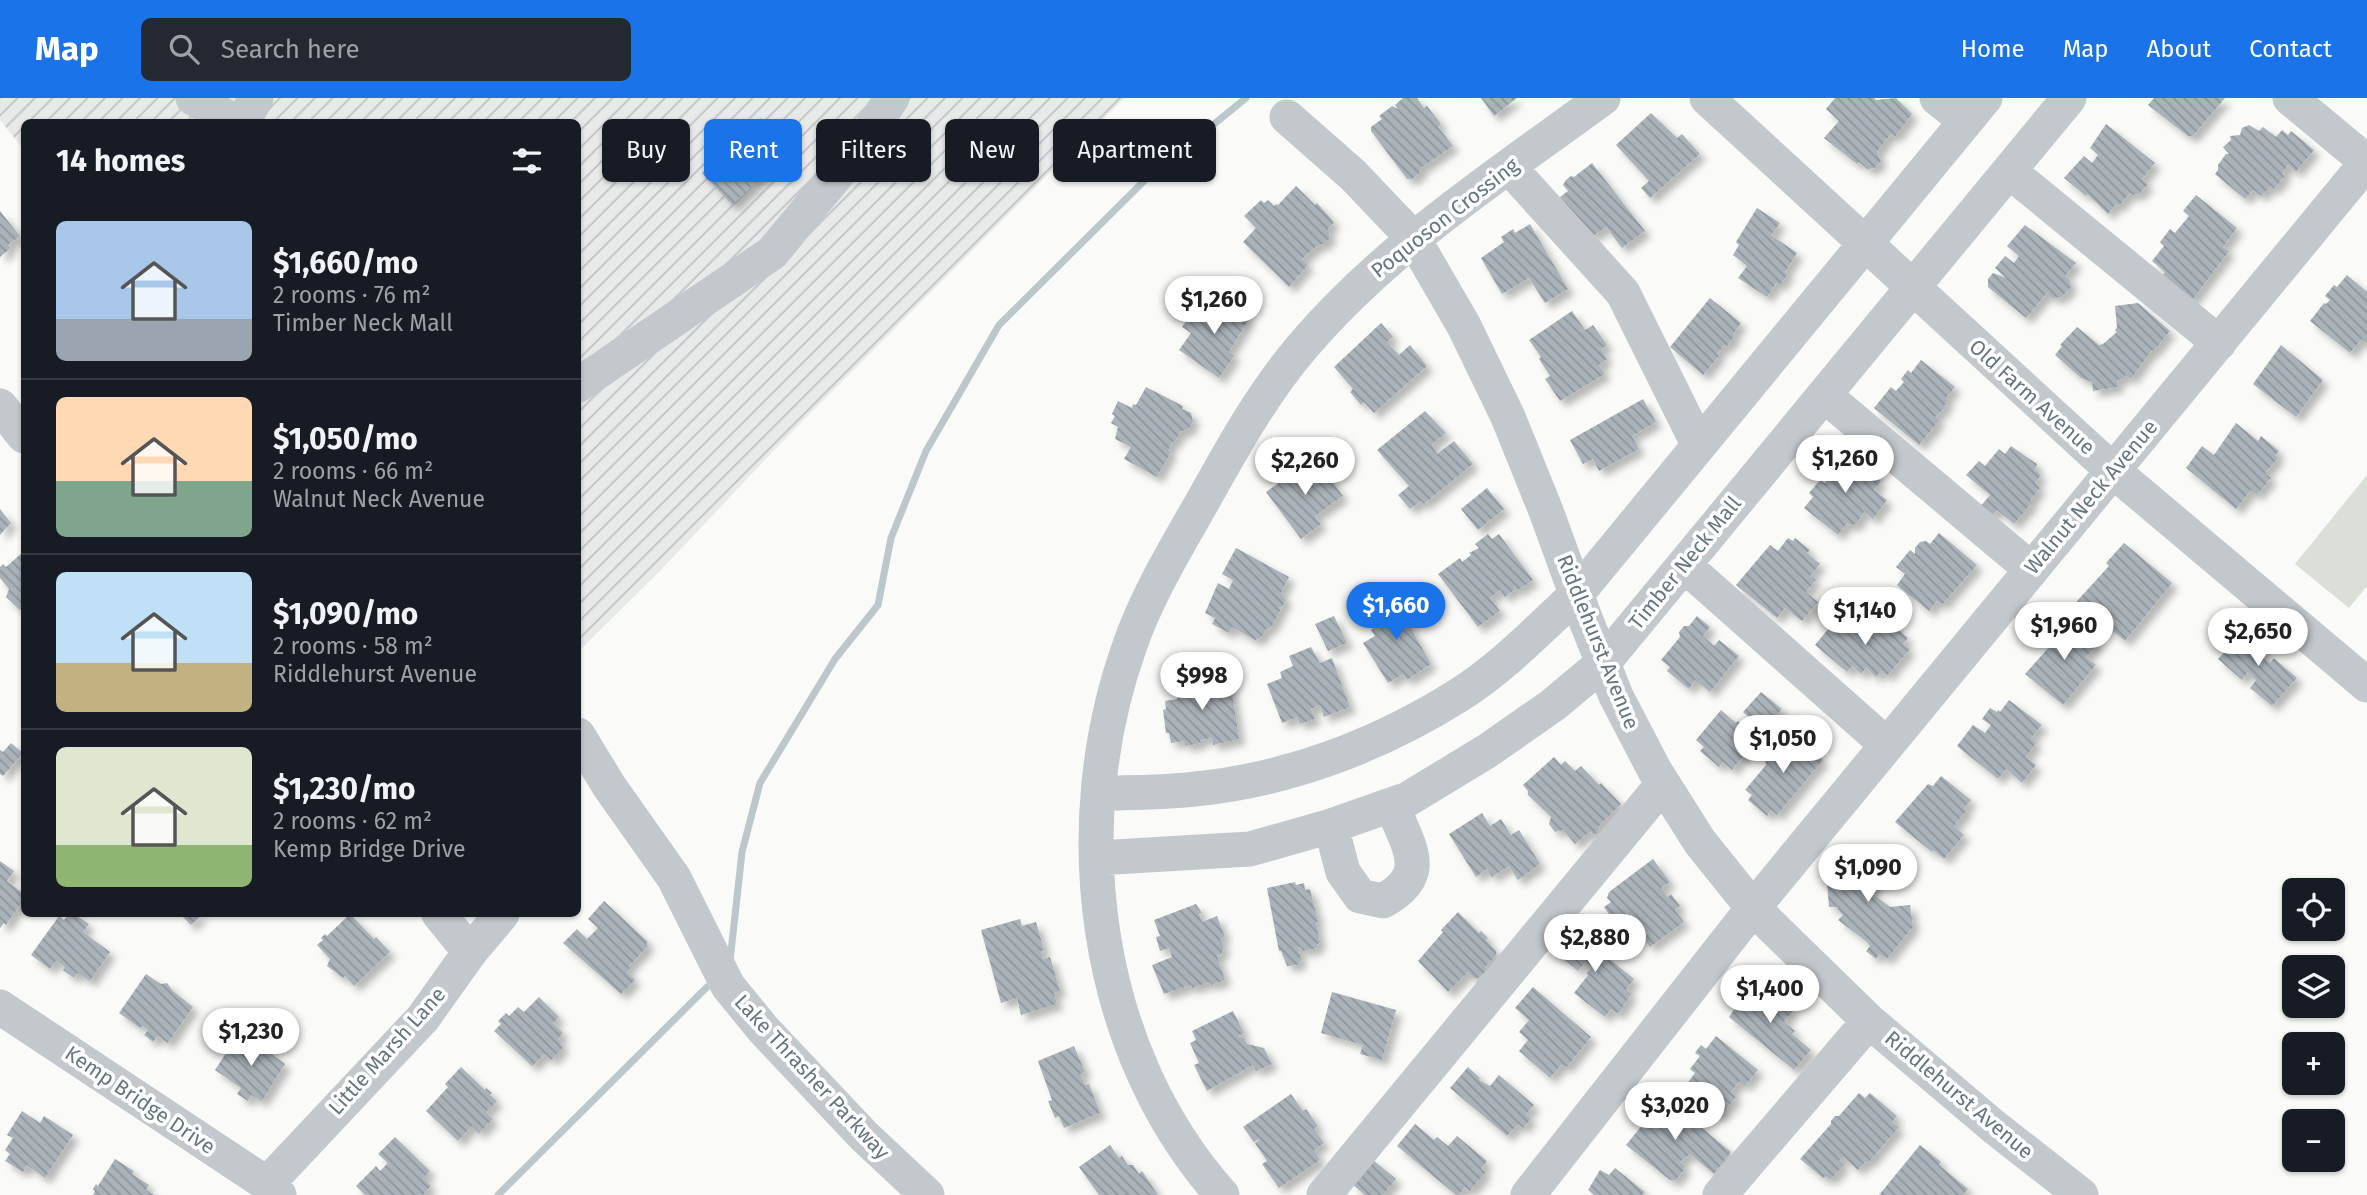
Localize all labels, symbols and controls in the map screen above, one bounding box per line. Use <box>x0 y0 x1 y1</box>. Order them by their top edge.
search box <box>141 18 631 81</box>
text: Map <box>35 29 99 69</box>
icon: search <box>165 30 203 68</box>
text: Search here <box>221 34 360 65</box>
text: Home <box>1961 35 2025 63</box>
text: Map <box>2063 35 2109 63</box>
text: About <box>2147 35 2211 63</box>
text: Contact <box>2249 35 2332 63</box>
chip: Buy <box>602 119 690 182</box>
chip: Rent <box>704 119 802 182</box>
chip: Filters <box>816 119 931 182</box>
chip: New <box>945 119 1039 182</box>
chip: Apartment <box>1053 119 1216 182</box>
icon: filters <box>508 142 546 180</box>
text: 14 homes <box>56 143 185 179</box>
street label: Poquoson Crossing <box>1366 152 1524 284</box>
text: $1,660/mo <box>273 245 418 281</box>
icon: home <box>112 249 196 333</box>
pin: $1,260 <box>1157 276 1271 336</box>
text: 2 rooms · 76 m² <box>273 281 431 309</box>
text: $1,260 <box>1181 285 1247 313</box>
text: Timber Neck Mall <box>273 309 453 337</box>
street label: Old Farm Avenue <box>1964 334 2100 460</box>
street label: Walnut Neck Avenue <box>2019 414 2163 580</box>
text: $1,050/mo <box>273 421 418 457</box>
icon: home <box>112 425 196 509</box>
pin: $1,260 <box>1788 436 1902 495</box>
pin: $2,260 <box>1248 438 1362 497</box>
text: $1,260 <box>1812 444 1878 472</box>
text: $2,260 <box>1271 446 1339 474</box>
text: 2 rooms · 66 m² <box>273 457 433 485</box>
text: Walnut Neck Avenue <box>273 485 485 513</box>
street label: Timber Neck Mall <box>1623 491 1747 635</box>
street label: Riddlehurst Avenue <box>1551 551 1645 733</box>
pin: $1,660 <box>1339 582 1453 642</box>
pin: $1,140 <box>1808 588 1922 647</box>
text: $1,660 <box>1362 591 1430 619</box>
text: $1,090/mo <box>273 596 418 632</box>
text: $1,140 <box>1834 596 1896 624</box>
icon: home <box>112 600 196 684</box>
pin: $1,960 <box>2007 602 2121 662</box>
pin: $2,650 <box>2201 608 2315 668</box>
text: $1,960 <box>2031 611 2097 639</box>
text: $2,650 <box>2224 617 2292 645</box>
text: 2 rooms · 58 m² <box>273 632 433 660</box>
pin: $998 <box>1161 652 1243 712</box>
text: Riddlehurst Avenue <box>273 660 477 688</box>
text: $998 <box>1176 661 1228 689</box>
pin: $1,050 <box>1726 716 1840 775</box>
text: $1,050 <box>1750 724 1816 752</box>
text: $1,230/mo <box>273 771 416 807</box>
icon: home <box>112 775 196 859</box>
text: 2 rooms · 62 m² <box>273 807 432 835</box>
text: Kemp Bridge Drive <box>273 835 466 863</box>
pin: $1,090 <box>1811 844 1925 904</box>
text: $1,090 <box>1834 853 1902 881</box>
map controls <box>2282 878 2345 1172</box>
button: locate <box>2282 878 2345 941</box>
pin: $2,880 <box>1538 914 1652 974</box>
text: $2,880 <box>1560 923 1630 951</box>
button: layers <box>2282 955 2345 1018</box>
pin: $1,400 <box>1713 965 1827 1025</box>
text: $1,400 <box>1736 974 1804 1002</box>
street label: Little Marsh Lane <box>323 982 451 1120</box>
street label: Lake Thrasher Parkway <box>729 989 896 1165</box>
pin: $1,230 <box>194 1009 308 1068</box>
text: $1,230 <box>218 1017 284 1045</box>
street label: Riddlehurst Avenue <box>1879 1025 2039 1165</box>
button: + <box>2282 1032 2345 1095</box>
street label: Kemp Bridge Drive <box>60 1040 220 1160</box>
pin: $3,020 <box>1618 1082 1732 1142</box>
text: $3,020 <box>1641 1091 1709 1119</box>
button: − <box>2282 1109 2345 1172</box>

